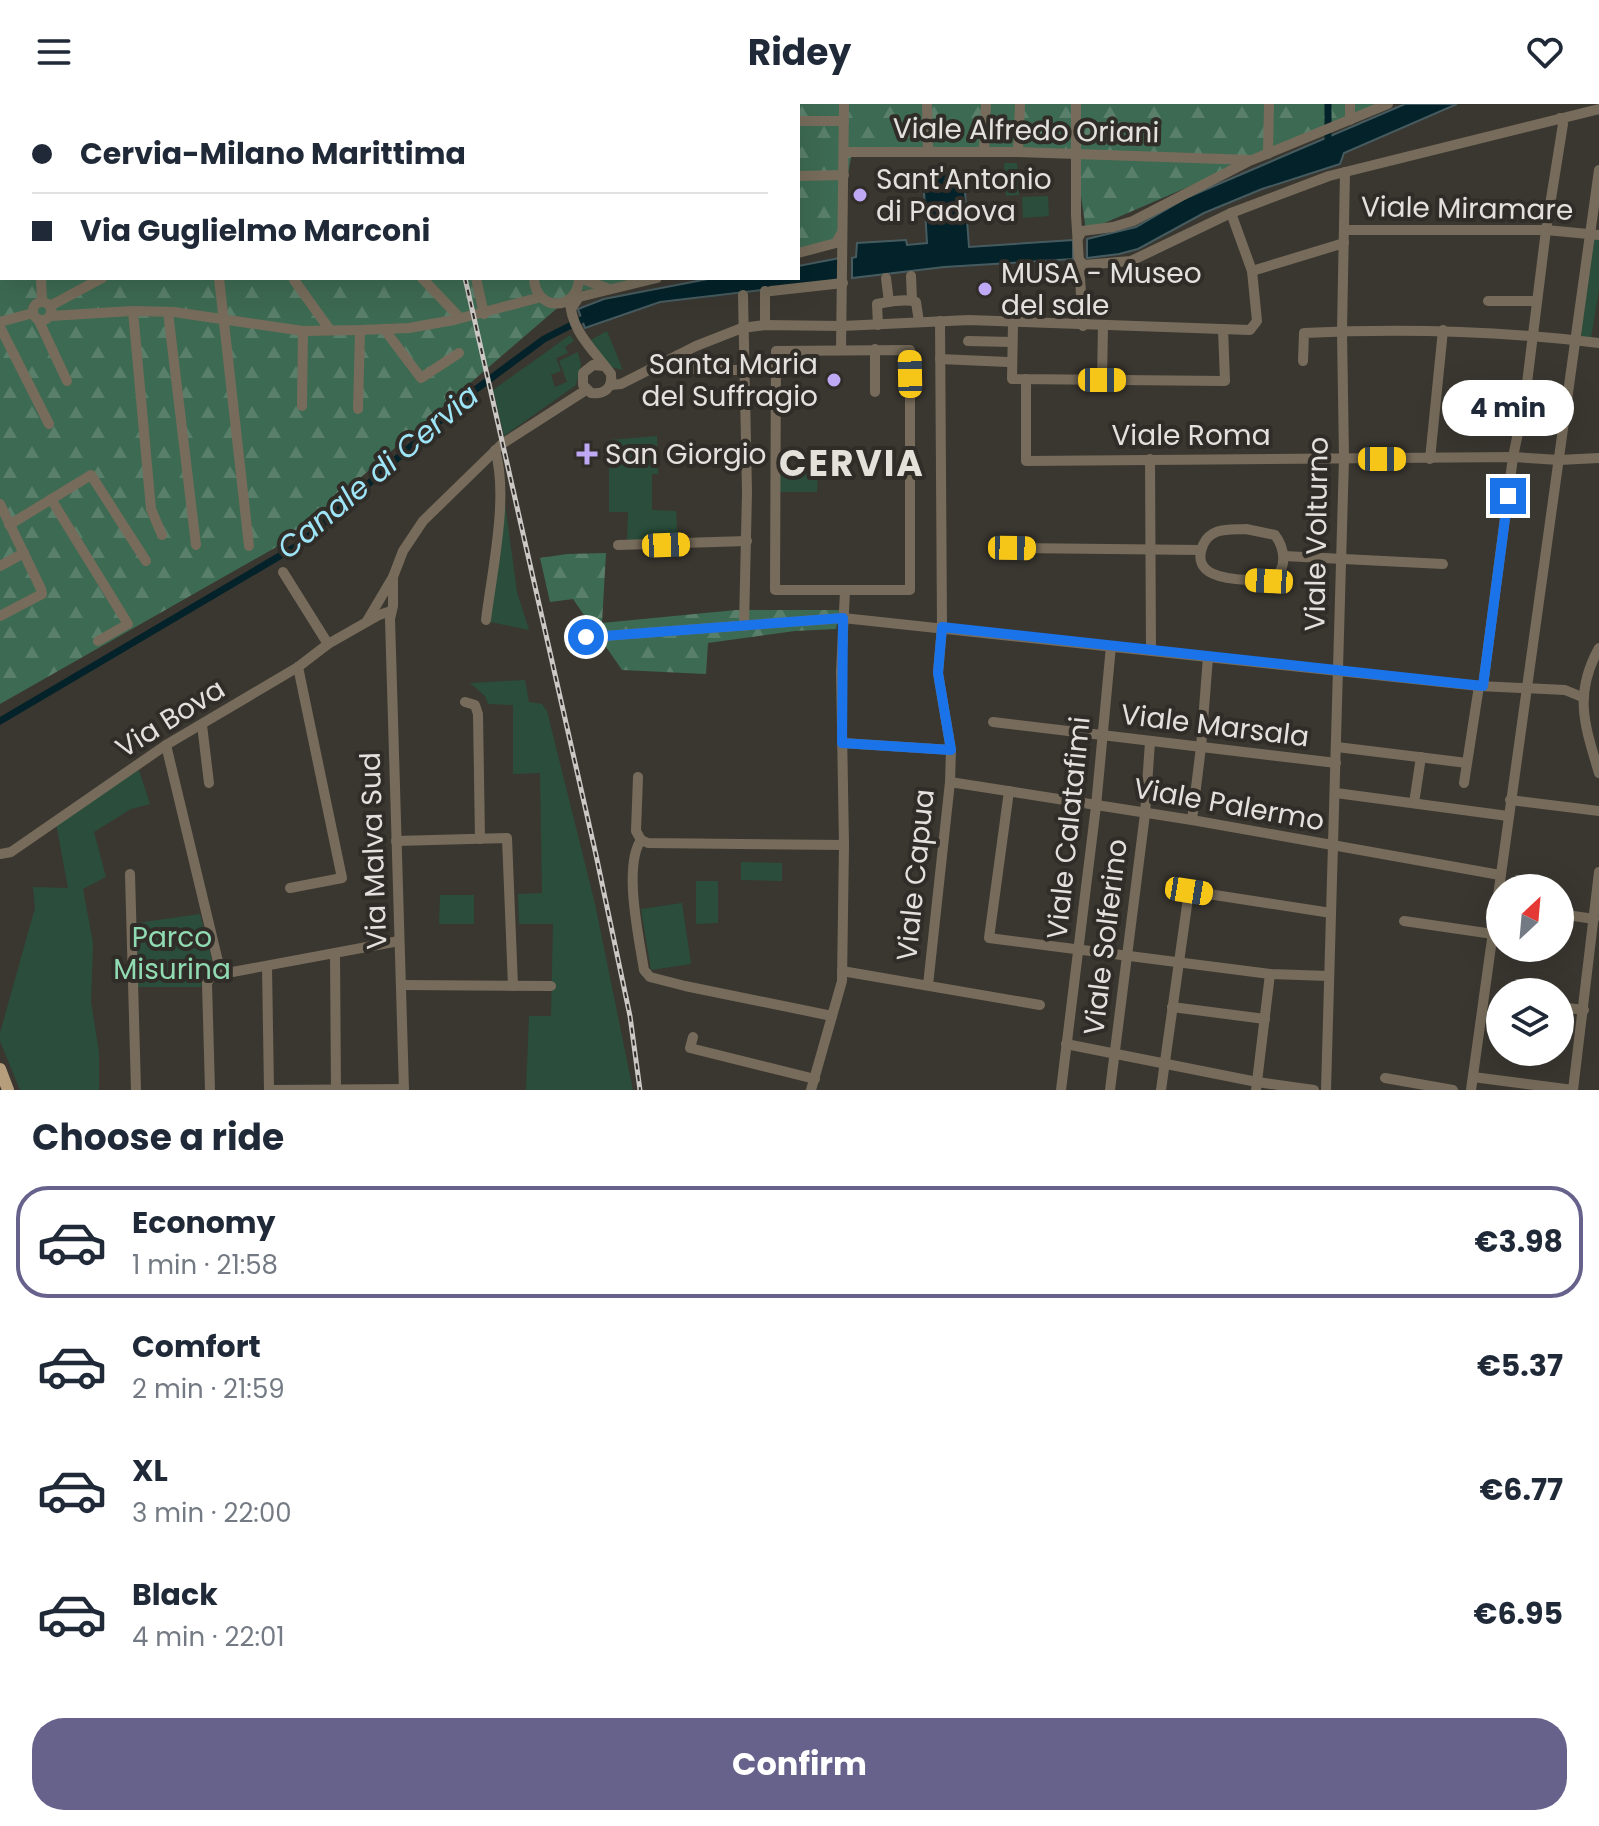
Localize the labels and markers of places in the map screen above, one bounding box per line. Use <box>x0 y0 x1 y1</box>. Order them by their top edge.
place label: Sant'Antonio di Padova <box>876 160 1052 231</box>
marker: Sant'Antonio di Padova <box>851 186 869 204</box>
place label: MUSA - Museo del sale <box>1001 254 1202 325</box>
marker: MUSA - Museo del sale <box>976 280 994 298</box>
place label: Santa Maria del Suffragio <box>641 345 818 416</box>
marker: Santa Maria del Suffragio <box>825 371 843 389</box>
place label: San Giorgio <box>605 435 767 474</box>
marker: San Giorgio <box>576 443 598 465</box>

